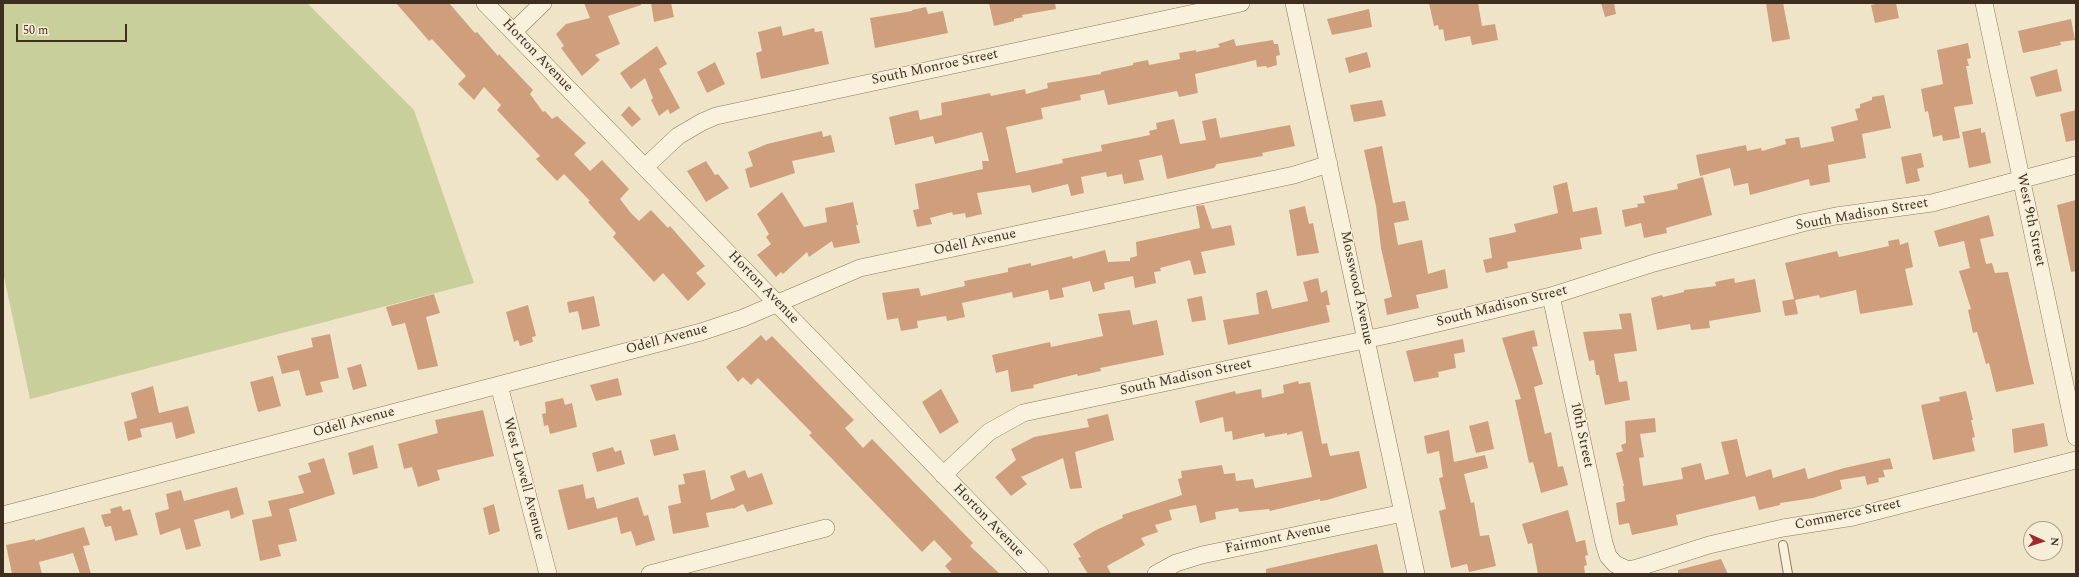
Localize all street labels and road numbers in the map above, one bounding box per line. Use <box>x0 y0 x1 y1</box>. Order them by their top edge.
street label: Horton Avenue <box>498 16 576 96</box>
street label: South Monroe Street <box>870 46 1000 90</box>
street label: West 9th Street <box>2012 172 2048 268</box>
street label: South Madison Street <box>1794 195 1930 235</box>
street label: Odell Avenue <box>932 226 1018 260</box>
street label: Mosswood Avenue <box>1336 229 1376 347</box>
street label: Horton Avenue <box>724 248 802 328</box>
street label: South Madison Street <box>1435 283 1569 331</box>
street label: Odell Avenue <box>624 321 710 359</box>
street label: South Madison Street <box>1119 356 1253 400</box>
street label: 10th Street <box>1566 400 1596 470</box>
street label: Odell Avenue <box>311 404 397 442</box>
street label: West Lowell Avenue <box>499 416 547 542</box>
street label: Horton Avenue <box>949 481 1027 561</box>
street label: Commerce Street <box>1794 496 1902 534</box>
street label: Fairmont Avenue <box>1224 520 1332 558</box>

